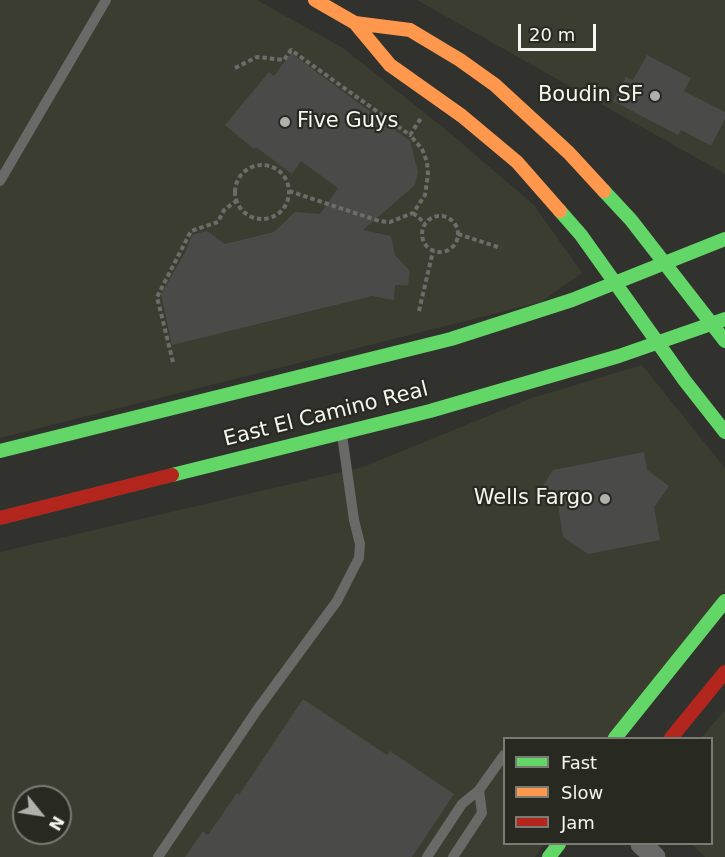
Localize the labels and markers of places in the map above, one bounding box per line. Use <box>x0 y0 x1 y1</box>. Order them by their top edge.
place label: Boudin SF <box>538 83 643 109</box>
marker: Boudin SF <box>648 89 662 103</box>
place label: Five Guys <box>297 109 398 135</box>
marker: Five Guys <box>278 115 292 129</box>
place label: Wells Fargo <box>474 486 593 512</box>
marker: Wells Fargo <box>598 492 612 506</box>

